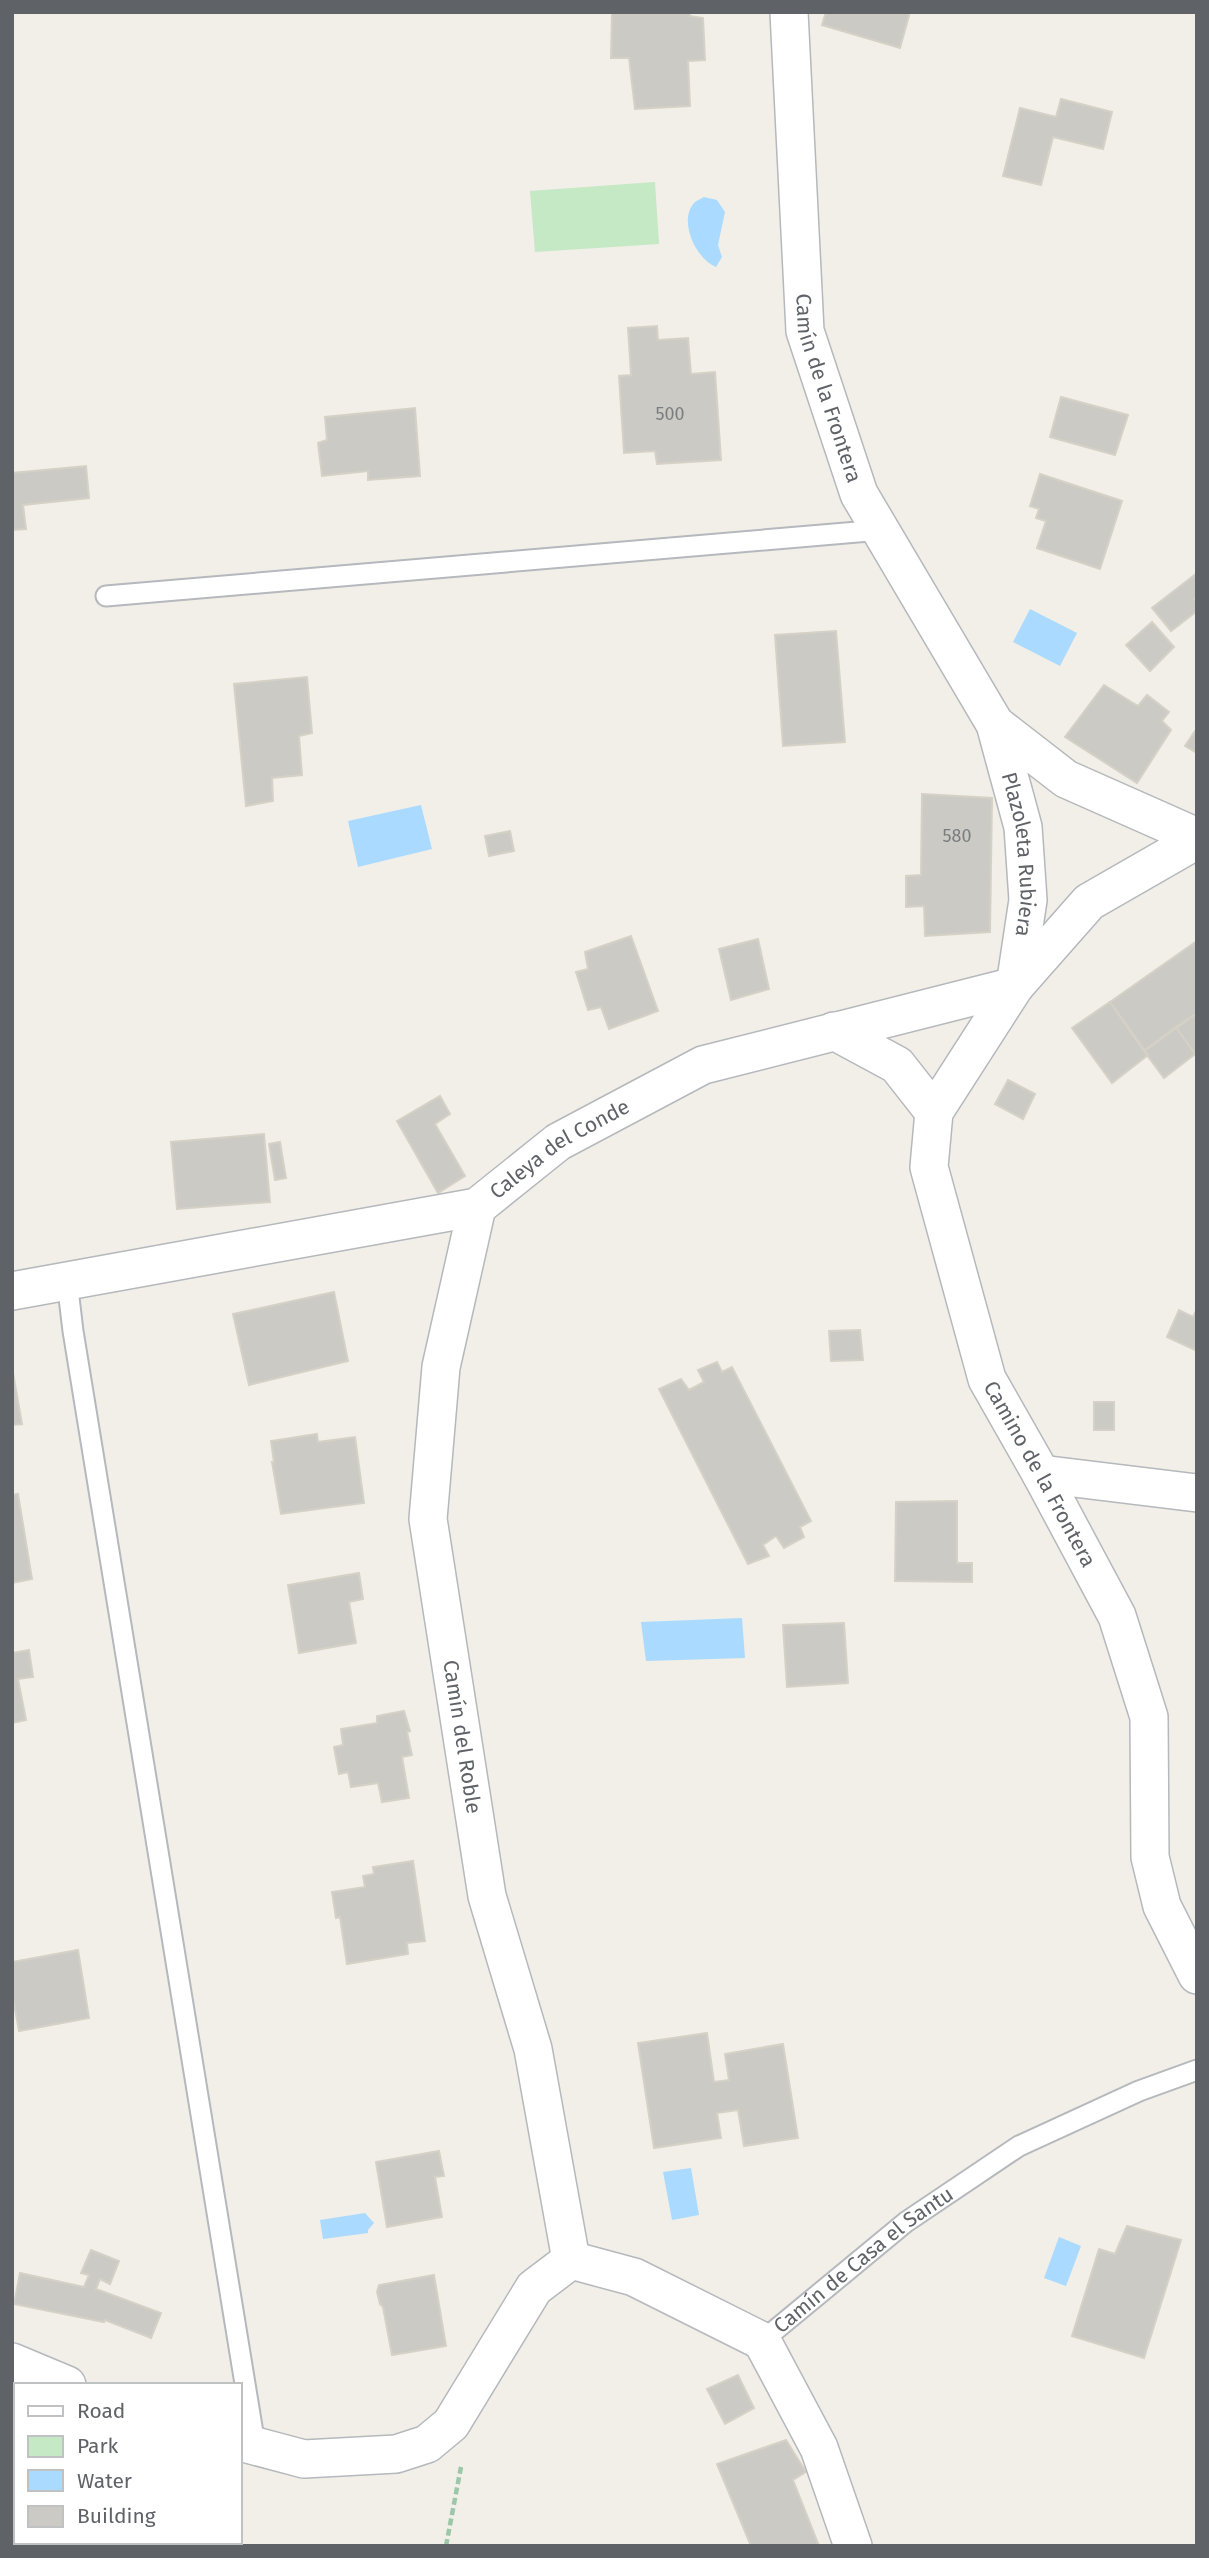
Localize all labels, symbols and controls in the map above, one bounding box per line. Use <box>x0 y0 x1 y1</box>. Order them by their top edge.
street label: Camín de la Frontera <box>790 293 867 486</box>
house number: 500 <box>655 403 685 425</box>
street label: Plazoleta Rubiera <box>996 769 1041 939</box>
house number: 580 <box>943 825 971 847</box>
street label: Caleya del Conde <box>484 1093 634 1205</box>
street label: Camino de la Frontera <box>978 1376 1101 1572</box>
street label: Camín del Roble <box>437 1658 487 1815</box>
street label: Camín de Casa el Santu <box>768 2181 958 2339</box>
legend <box>14 2383 242 2544</box>
text: Road <box>77 2398 125 2424</box>
text: Park <box>77 2433 119 2459</box>
text: Water <box>77 2468 132 2494</box>
text: Building <box>77 2503 156 2529</box>

